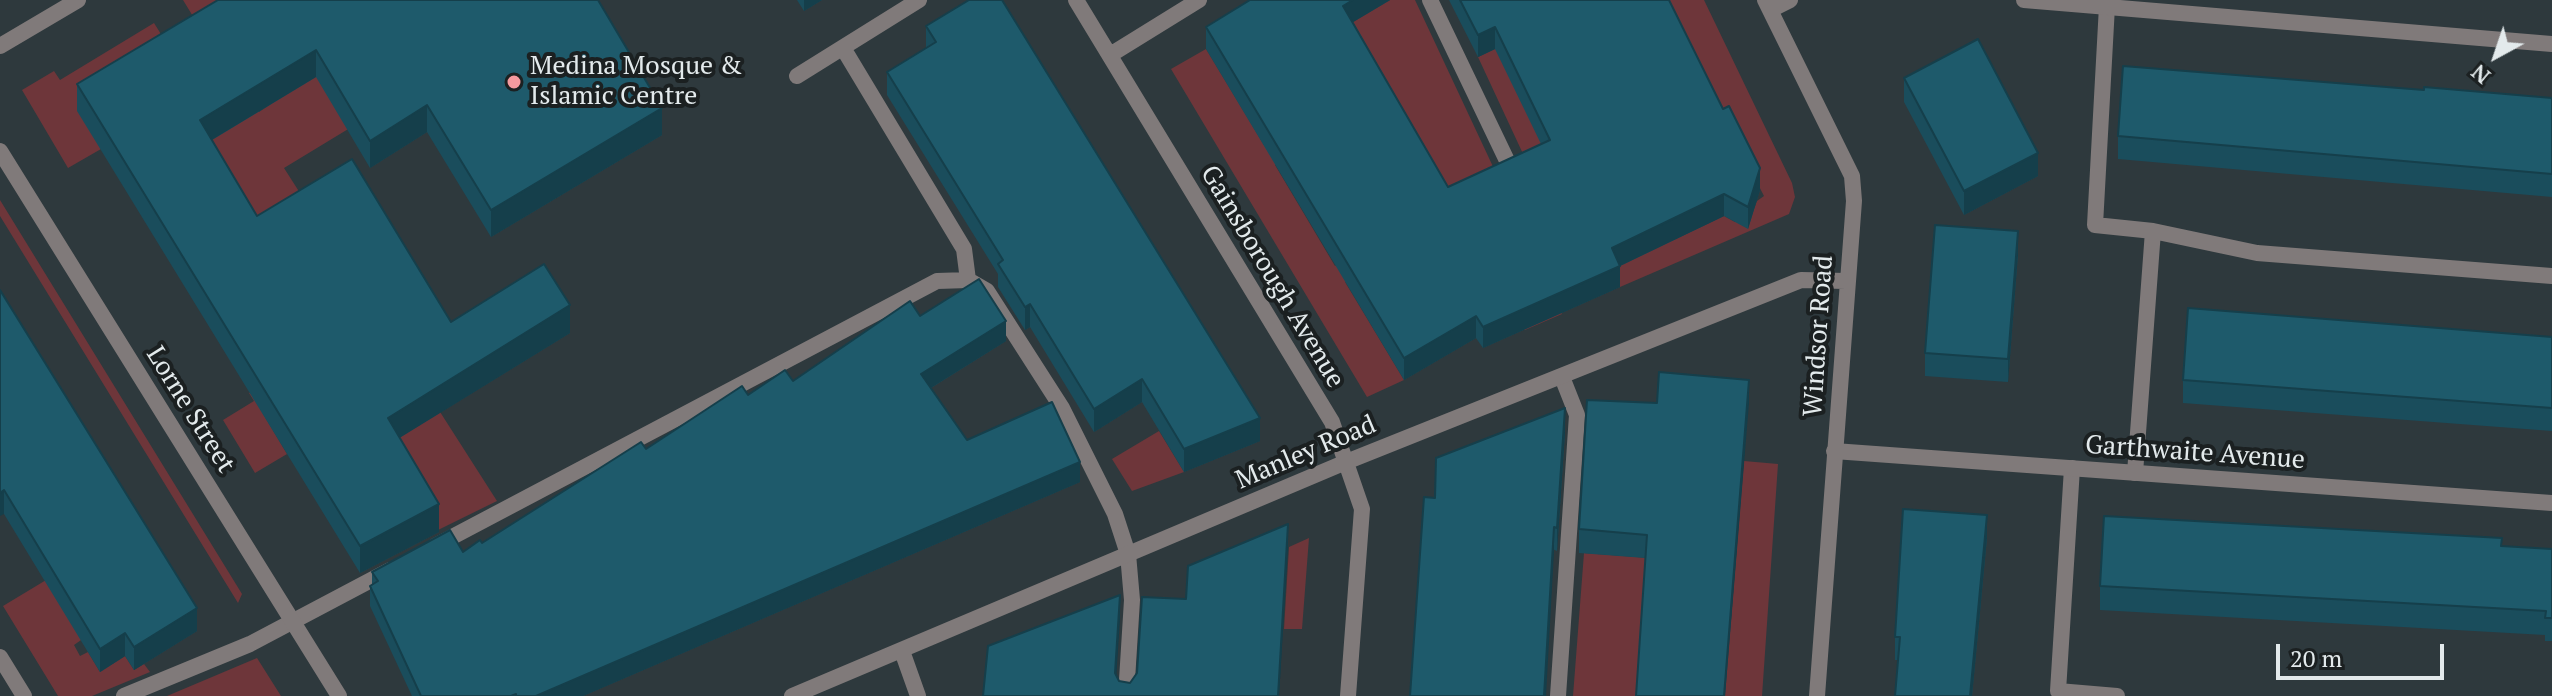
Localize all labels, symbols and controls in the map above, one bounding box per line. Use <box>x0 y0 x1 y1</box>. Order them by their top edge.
north arrow <box>2456 16 2536 96</box>
place label: Medina Mosque & Islamic Centre <box>530 51 742 112</box>
text: N <box>2465 58 2496 91</box>
marker: Medina Mosque & Islamic Centre <box>505 73 523 91</box>
street label: Gainsborough Avenue <box>1193 160 1351 394</box>
street label: Windsor Road <box>1798 254 1840 418</box>
street label: Lorne Street <box>139 341 241 479</box>
street label: Manley Road <box>1231 410 1381 496</box>
street label: Garthwaite Avenue <box>2084 430 2306 476</box>
scale bar <box>2280 628 2448 678</box>
text: 20 m <box>2290 642 2342 674</box>

